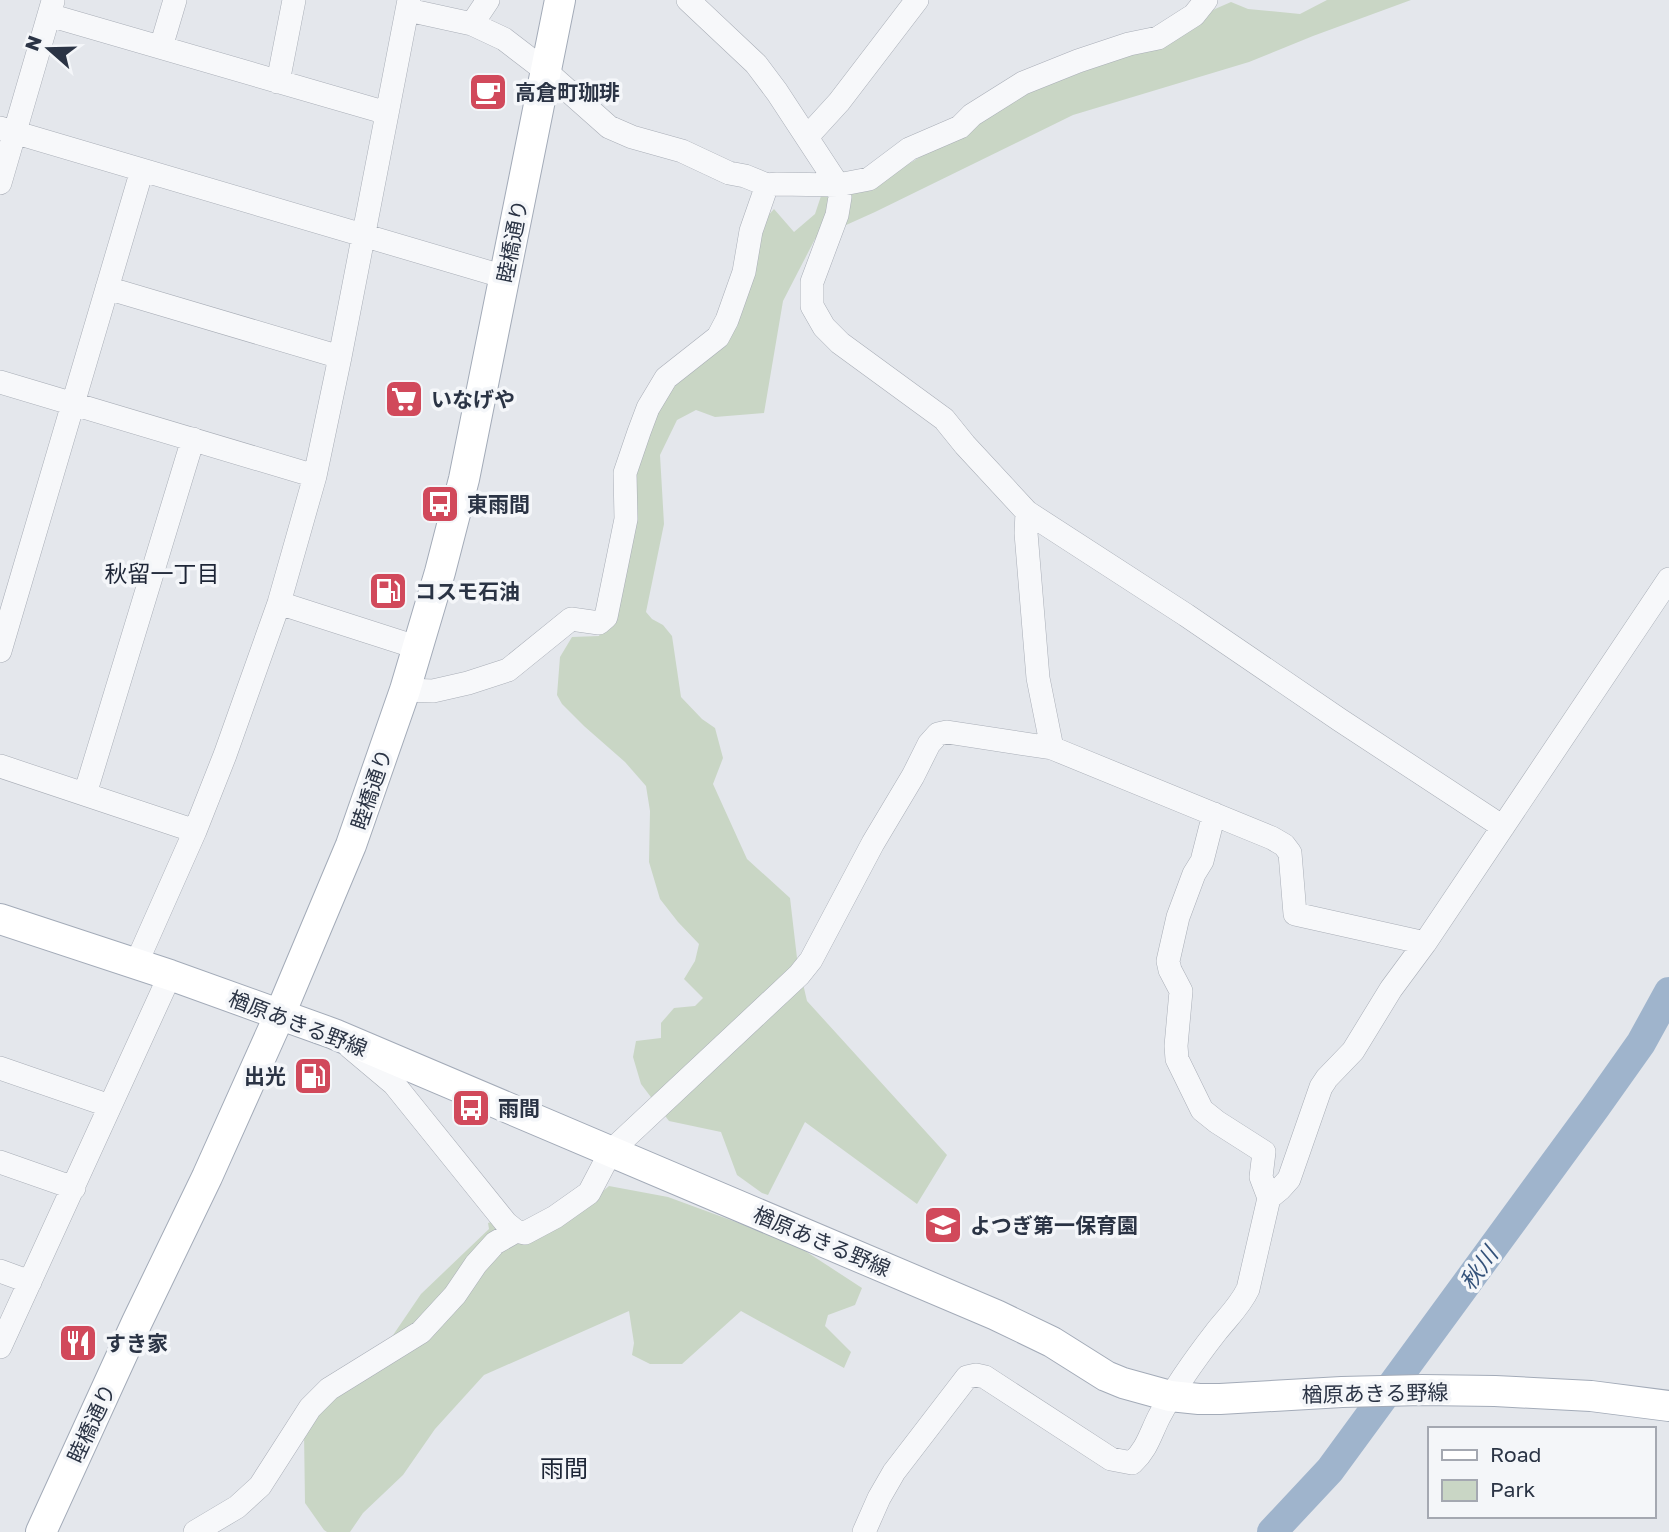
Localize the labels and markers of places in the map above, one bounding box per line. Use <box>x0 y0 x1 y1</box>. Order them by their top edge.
cafe icon: 高倉町珈琲 <box>467 71 509 113</box>
place label: 高倉町珈琲 <box>515 79 620 105</box>
supermarket icon: いなげや <box>383 378 425 420</box>
place label: いなげや <box>431 386 515 412</box>
bus stop icon: 東雨間 <box>419 483 461 525</box>
place label: 東雨間 <box>467 491 530 517</box>
fuel station icon: コスモ石油 <box>367 570 409 612</box>
place label: コスモ石油 <box>415 578 520 604</box>
fuel station icon: 出光 <box>292 1055 334 1097</box>
place label: 出光 <box>244 1063 286 1089</box>
bus stop icon: 雨間 <box>450 1087 492 1129</box>
place label: 雨間 <box>498 1095 540 1121</box>
school or university icon: よつぎ第一保育園 <box>922 1204 964 1246</box>
place label: よつぎ第一保育園 <box>970 1212 1138 1238</box>
restaurant icon: すき家 <box>57 1322 99 1364</box>
place label: すき家 <box>105 1330 168 1356</box>

